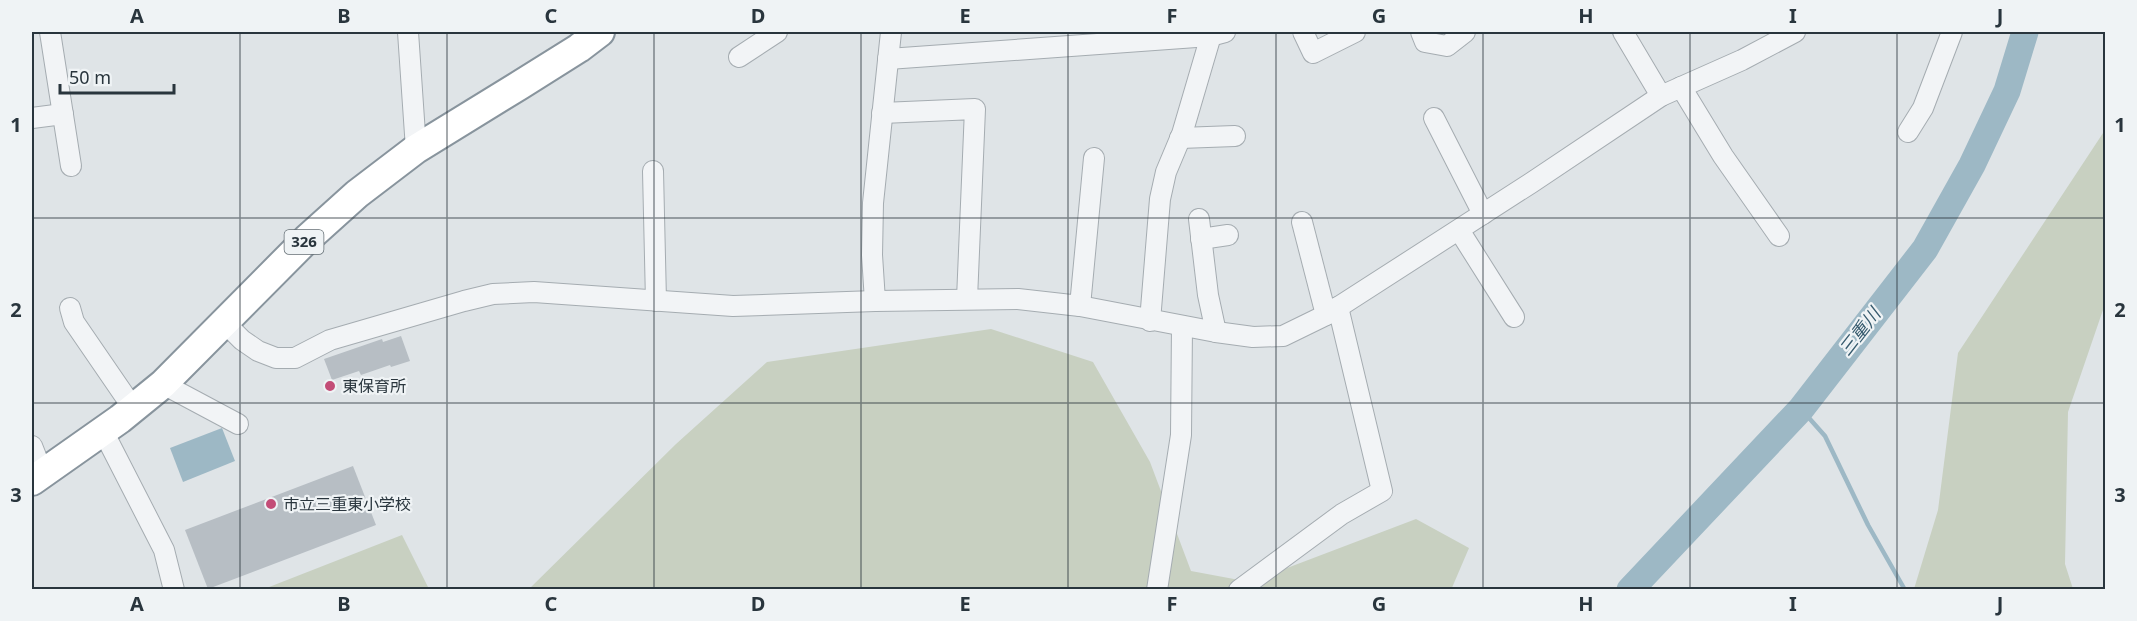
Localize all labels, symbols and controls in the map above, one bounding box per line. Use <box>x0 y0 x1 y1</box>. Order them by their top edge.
text: A <box>130 2 144 29</box>
text: B <box>337 2 351 29</box>
text: C <box>545 2 558 29</box>
text: D <box>751 2 765 29</box>
text: E <box>959 2 971 29</box>
text: F <box>1167 2 1177 29</box>
text: G <box>1372 2 1386 29</box>
text: H <box>1578 2 1594 29</box>
text: I <box>1789 2 1797 29</box>
text: J <box>1995 2 2003 29</box>
scale bar <box>60 57 174 95</box>
text: 50 m <box>69 65 111 89</box>
text: 1 <box>10 111 22 138</box>
text: 1 <box>2114 111 2126 138</box>
road number: 326 <box>284 230 324 254</box>
text: 2 <box>10 296 22 323</box>
text: 2 <box>2114 296 2126 323</box>
water label: 三重川 <box>1833 301 1887 360</box>
place label: 東保育所 <box>342 375 406 397</box>
marker: 東保育所 <box>323 379 337 393</box>
text: 3 <box>10 481 22 508</box>
text: 3 <box>2114 481 2126 508</box>
place label: 市立三重東小学校 <box>283 493 411 515</box>
marker: 市立三重東小学校 <box>264 497 278 511</box>
text: A <box>130 590 144 617</box>
text: B <box>337 590 351 617</box>
text: C <box>545 590 558 617</box>
text: D <box>751 590 765 617</box>
text: E <box>959 590 971 617</box>
text: F <box>1167 590 1177 617</box>
text: G <box>1372 590 1386 617</box>
text: H <box>1578 590 1594 617</box>
text: I <box>1789 590 1797 617</box>
text: J <box>1995 590 2003 617</box>

